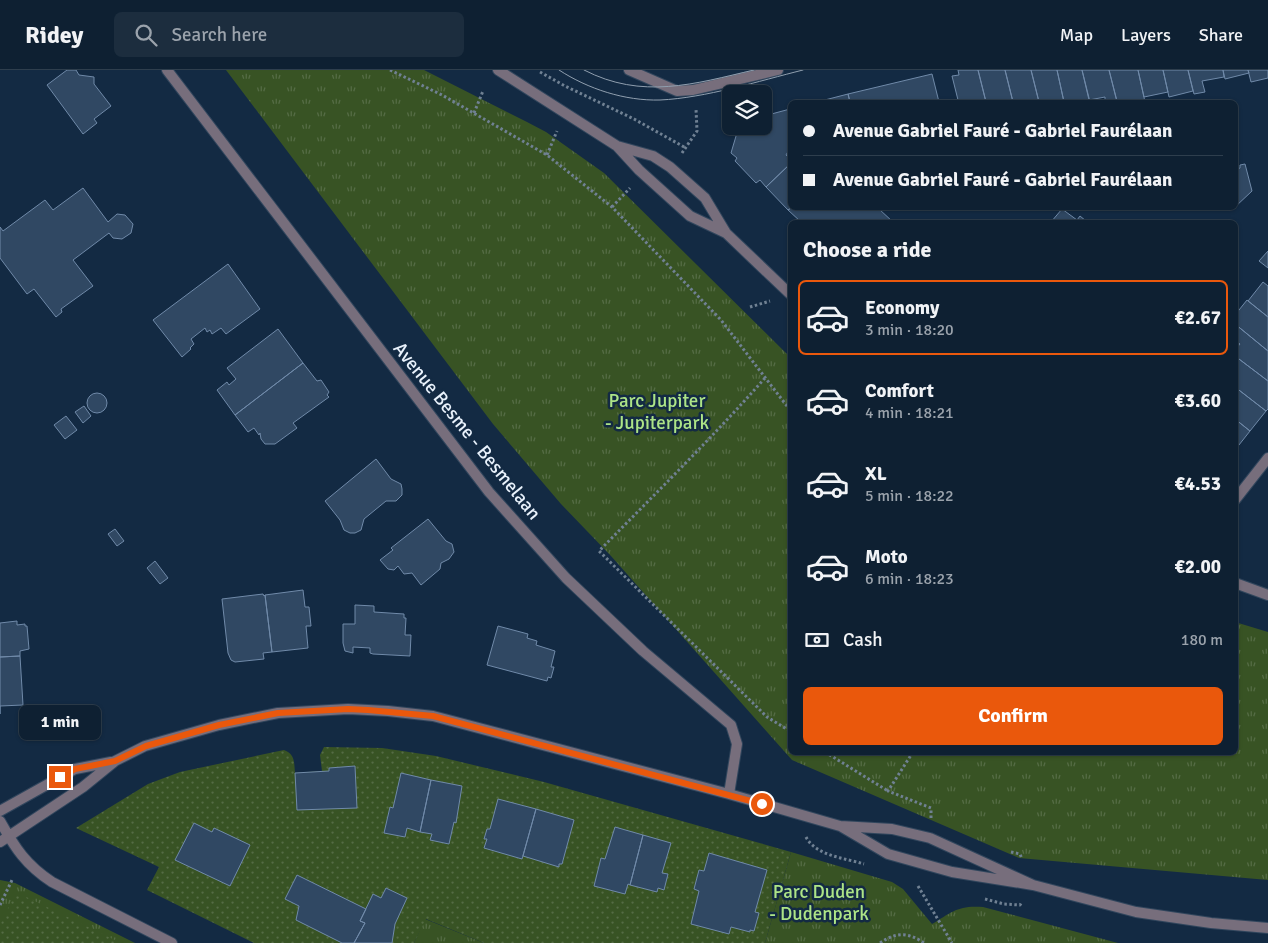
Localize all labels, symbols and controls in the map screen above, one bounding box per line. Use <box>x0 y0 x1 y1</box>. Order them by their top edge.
search box <box>114 12 464 57</box>
text: Ridey <box>25 20 84 50</box>
icon: search <box>132 21 160 49</box>
text: Search here <box>172 23 267 47</box>
text: Map <box>1060 24 1093 46</box>
text: Layers <box>1121 24 1171 46</box>
text: Share <box>1199 24 1243 46</box>
map controls <box>722 85 772 135</box>
button: layers <box>722 85 772 135</box>
text: Avenue Gabriel Fauré - Gabriel Faurélaan <box>833 119 1173 143</box>
text: Avenue Gabriel Fauré - Gabriel Faurélaan <box>833 168 1173 192</box>
text: Choose a ride <box>803 236 931 263</box>
icon: car <box>805 295 850 340</box>
text: Economy <box>865 296 939 320</box>
text: €2.67 <box>1175 306 1221 330</box>
text: 3 min · 18:20 <box>865 320 954 340</box>
street label: Avenue Besme - Besmelaan <box>388 337 546 525</box>
icon: car <box>805 378 850 423</box>
text: Comfort <box>865 379 934 403</box>
park label: Parc Jupiter - Jupiterpark <box>605 389 710 435</box>
text: €3.60 <box>1175 389 1221 413</box>
text: 4 min · 18:21 <box>865 403 954 423</box>
icon: car <box>805 461 850 506</box>
text: XL <box>865 462 887 486</box>
text: €4.53 <box>1175 472 1221 496</box>
text: 5 min · 18:22 <box>865 486 954 506</box>
icon: car <box>805 544 850 589</box>
text: Moto <box>865 545 908 569</box>
text: €2.00 <box>1175 555 1221 579</box>
text: 6 min · 18:23 <box>865 569 954 589</box>
icon: cash <box>803 626 831 654</box>
text: Cash <box>843 628 883 652</box>
text: 180 m <box>1181 630 1223 650</box>
button: Confirm <box>803 687 1223 745</box>
callout: 1 min <box>19 704 101 740</box>
text: 1 min <box>41 712 79 732</box>
route end <box>49 766 71 788</box>
route start <box>751 793 773 815</box>
park label: Parc Duden - Dudenpark <box>769 880 869 926</box>

